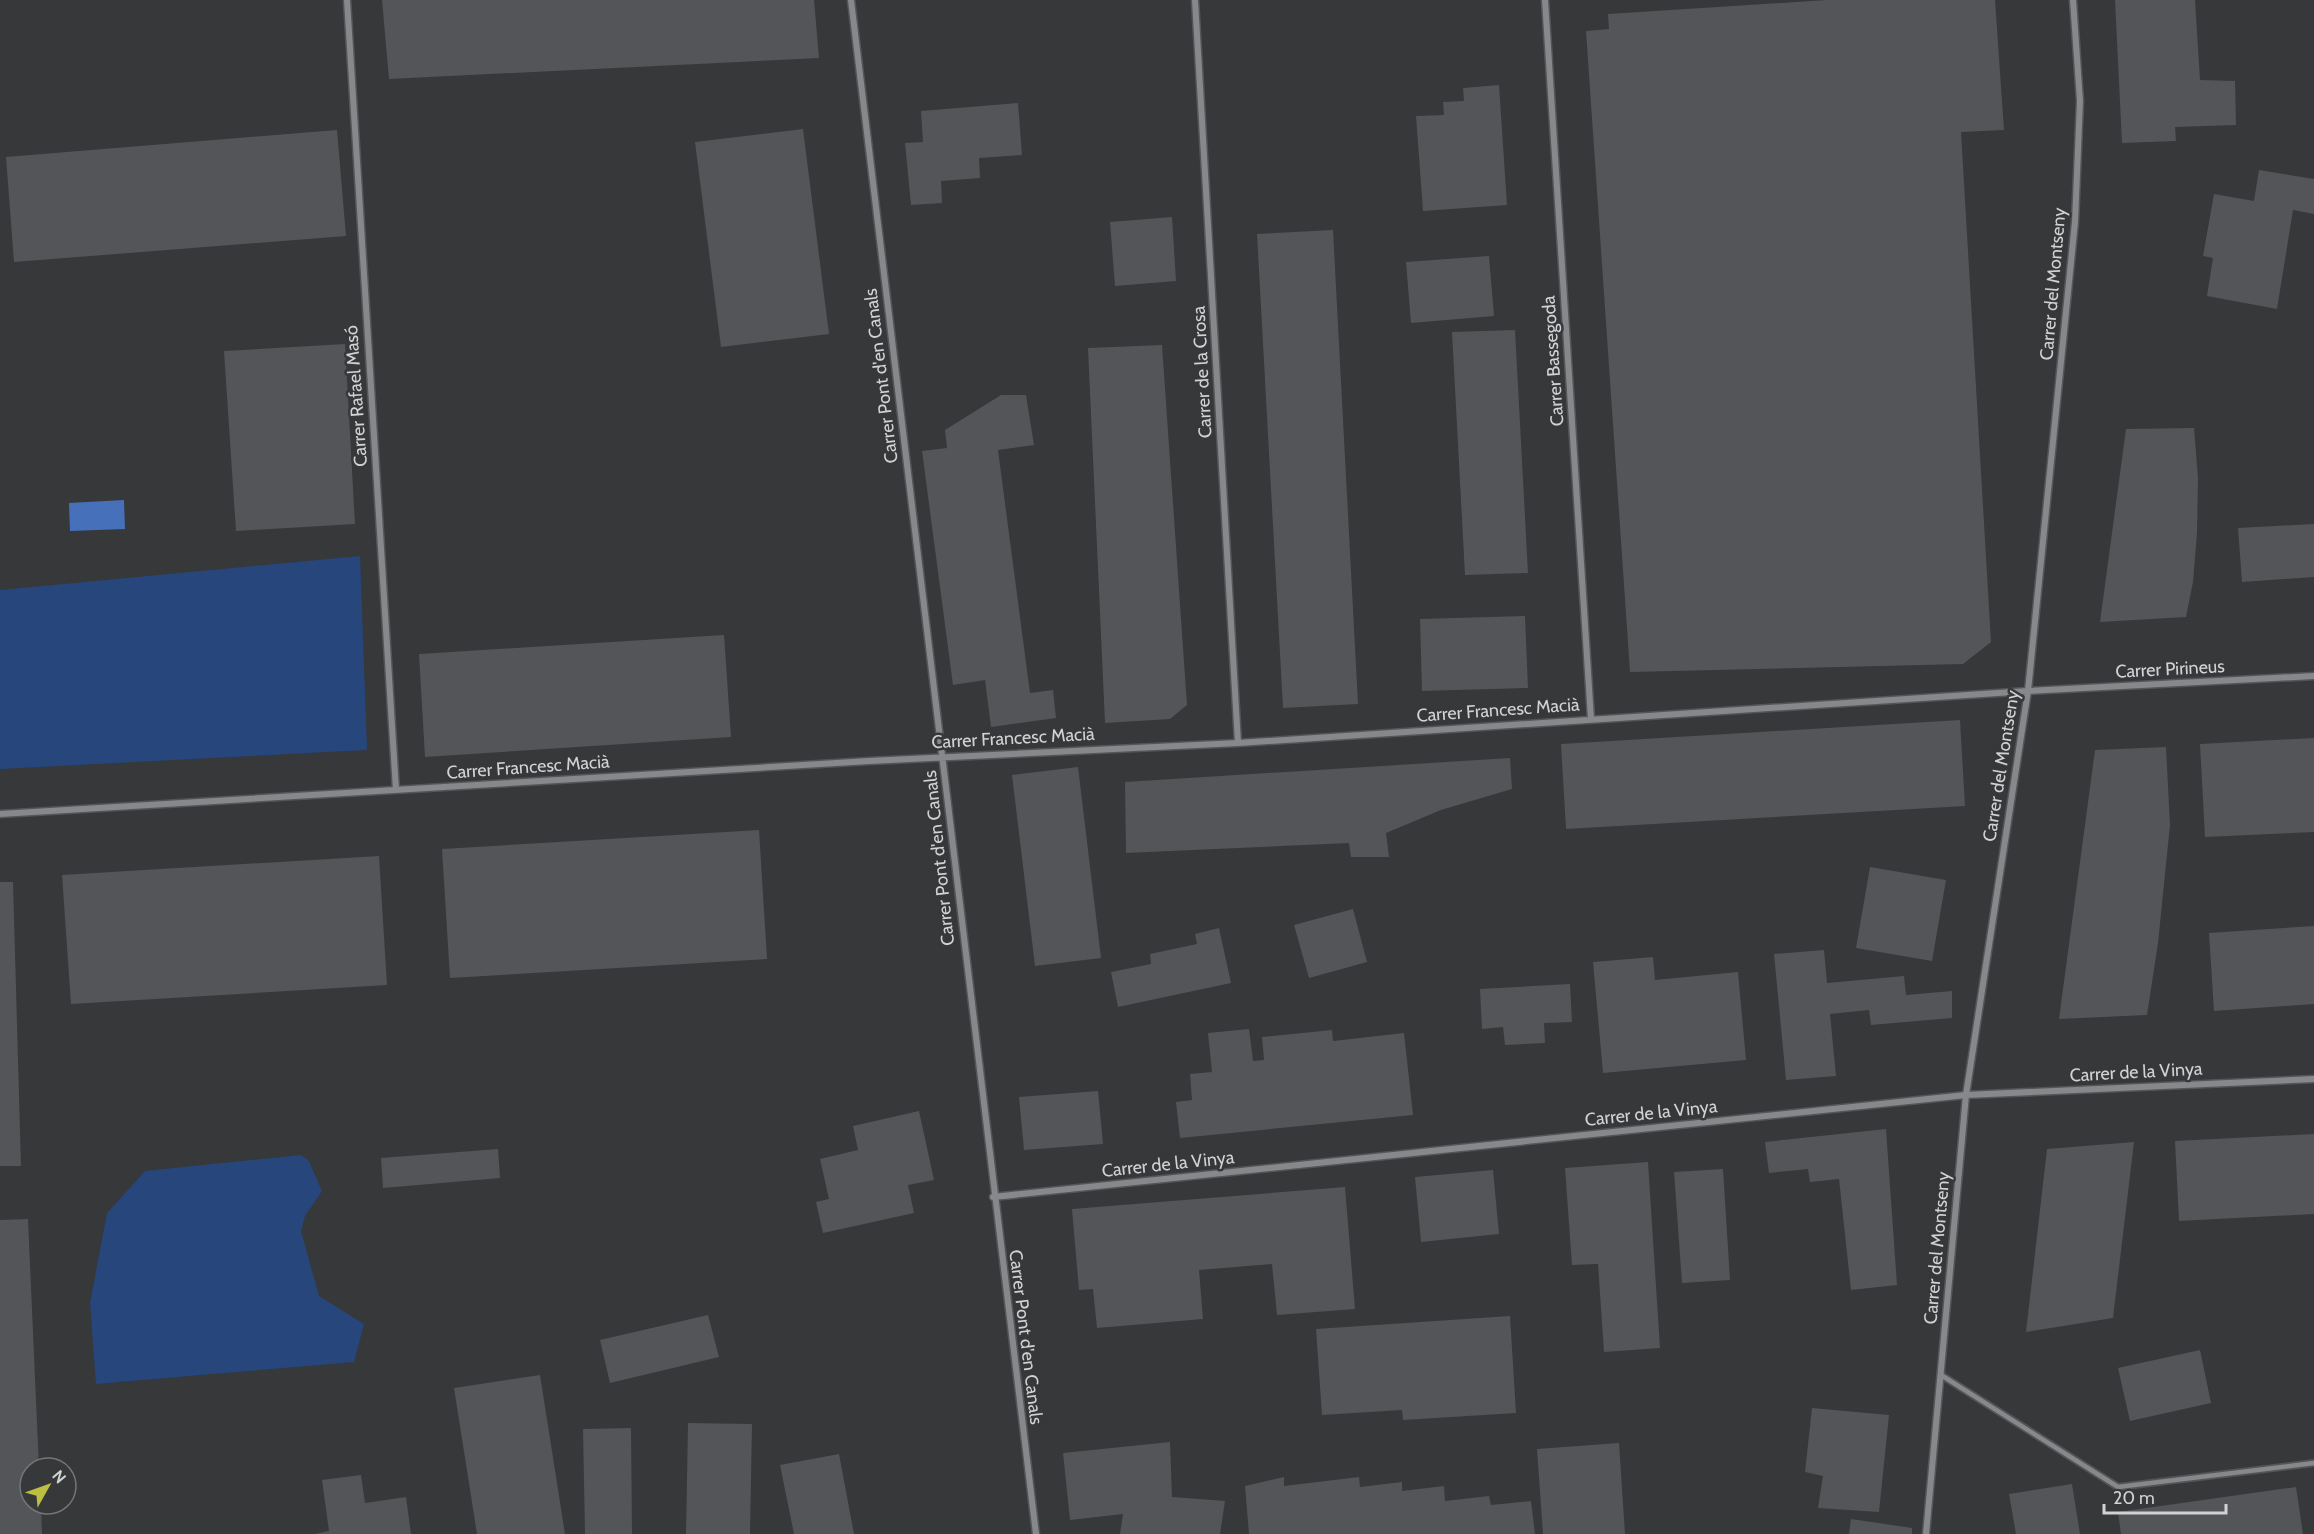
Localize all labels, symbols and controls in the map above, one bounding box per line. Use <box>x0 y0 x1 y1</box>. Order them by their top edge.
street label: Carrer del Montseny <box>2035 207 2071 361</box>
street label: Carrer Pont d'en Canals <box>859 287 903 465</box>
street label: Carrer Bassegoda <box>1537 295 1569 427</box>
street label: Carrer de la Crosa <box>1188 305 1216 439</box>
street label: Carrer Rafael Masó <box>340 324 372 467</box>
street label: Carrer Pirineus <box>2115 655 2225 683</box>
street label: Carrer del Montseny <box>1978 689 2024 843</box>
street label: Carrer Francesc Macià <box>1416 693 1581 727</box>
street label: Carrer Francesc Macià <box>931 723 1096 753</box>
street label: Carrer Francesc Macià <box>446 750 611 784</box>
street label: Carrer Pont d'en Canals <box>919 769 959 947</box>
street label: Carrer de la Vinya <box>2069 1058 2203 1086</box>
street label: Carrer de la Vinya <box>1584 1095 1719 1131</box>
street label: Carrer de la Vinya <box>1101 1146 1236 1182</box>
street label: Carrer del Montseny <box>1919 1171 1955 1325</box>
street label: Carrer Pont d'en Canals <box>1004 1248 1048 1426</box>
north arrow <box>18 1456 78 1516</box>
text: N <box>48 1466 70 1487</box>
scale bar <box>2104 1477 2226 1515</box>
text: 20 m <box>2113 1487 2155 1509</box>

